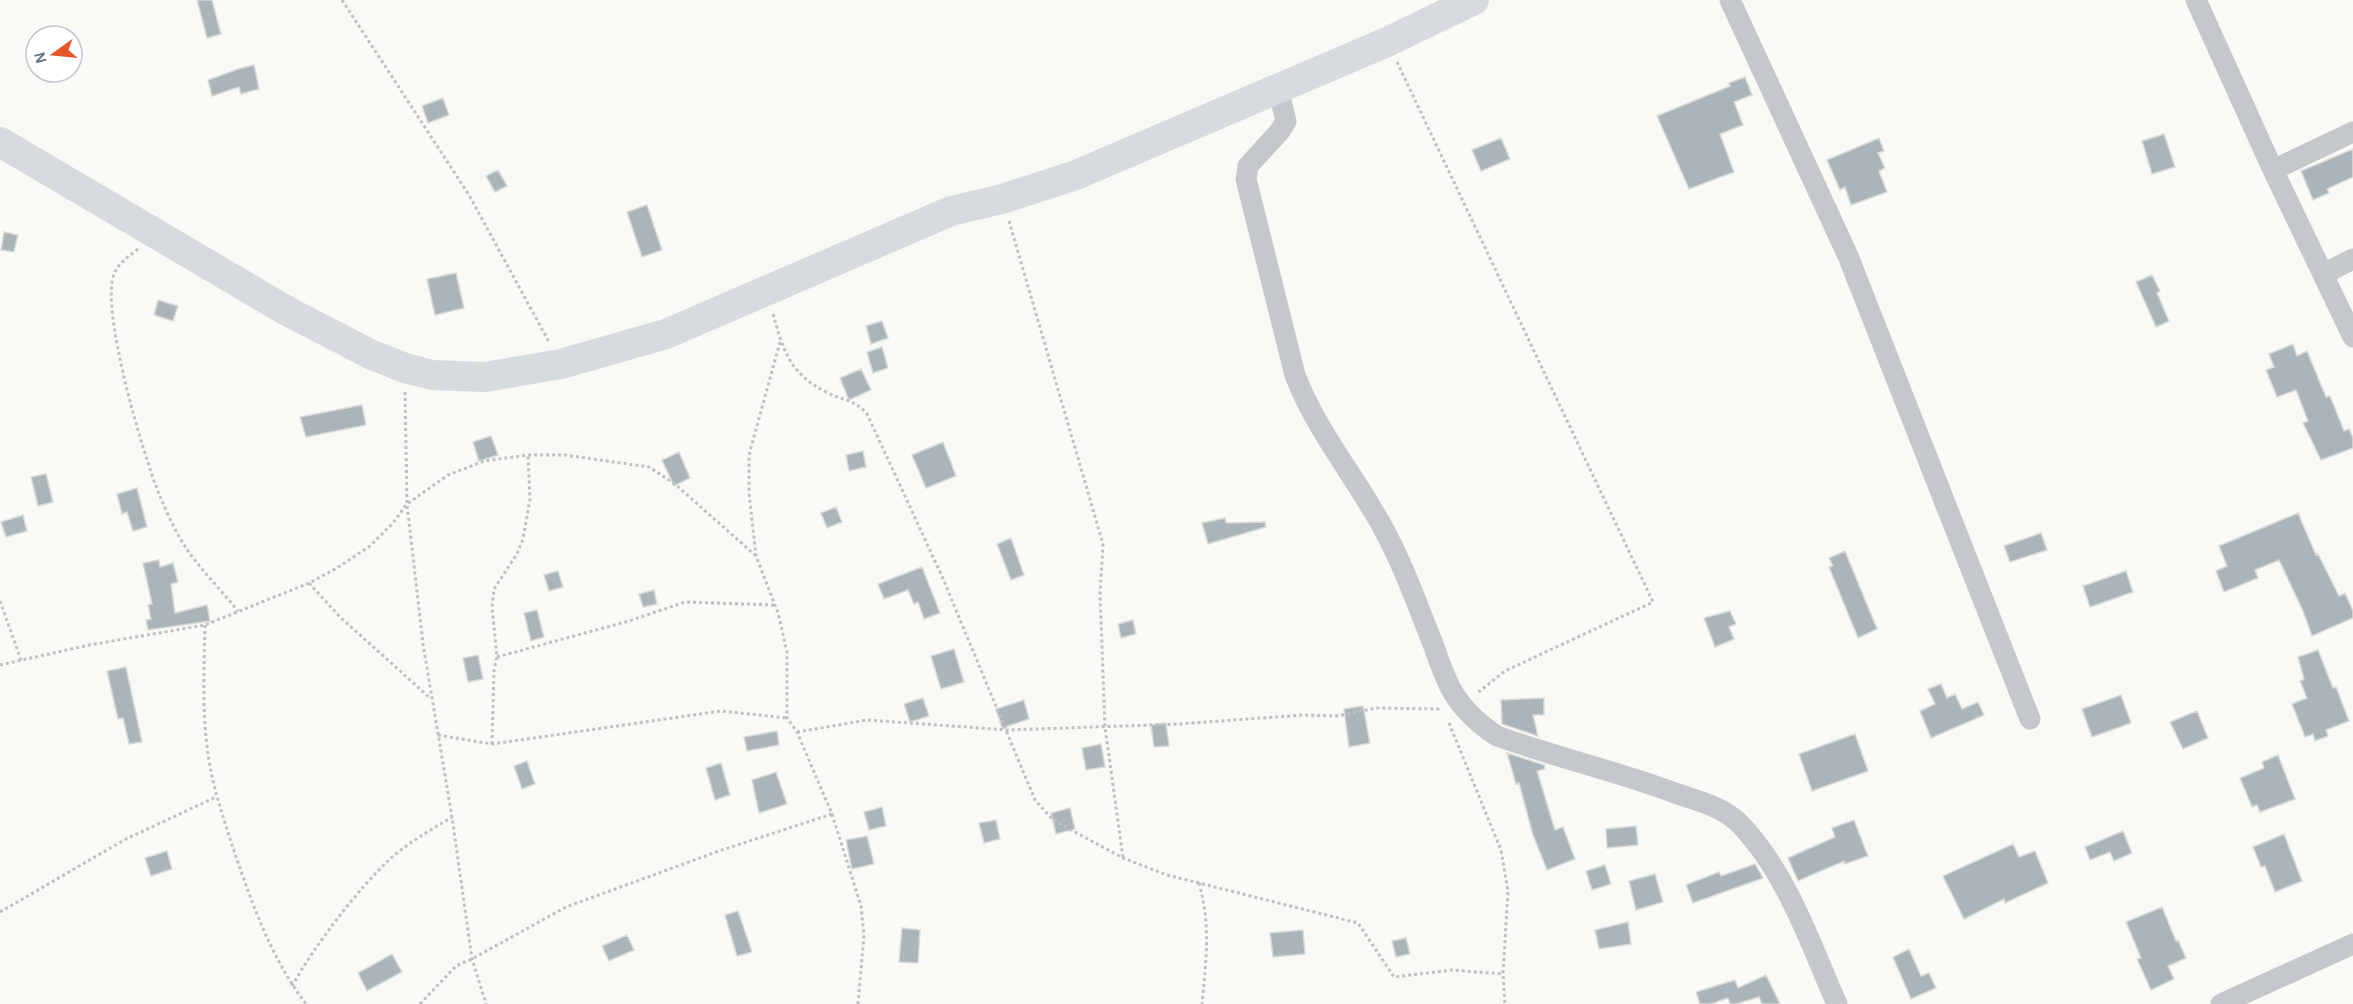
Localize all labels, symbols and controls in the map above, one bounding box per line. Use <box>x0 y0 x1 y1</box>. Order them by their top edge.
north arrow <box>24 24 84 84</box>
text: N <box>31 50 50 65</box>

